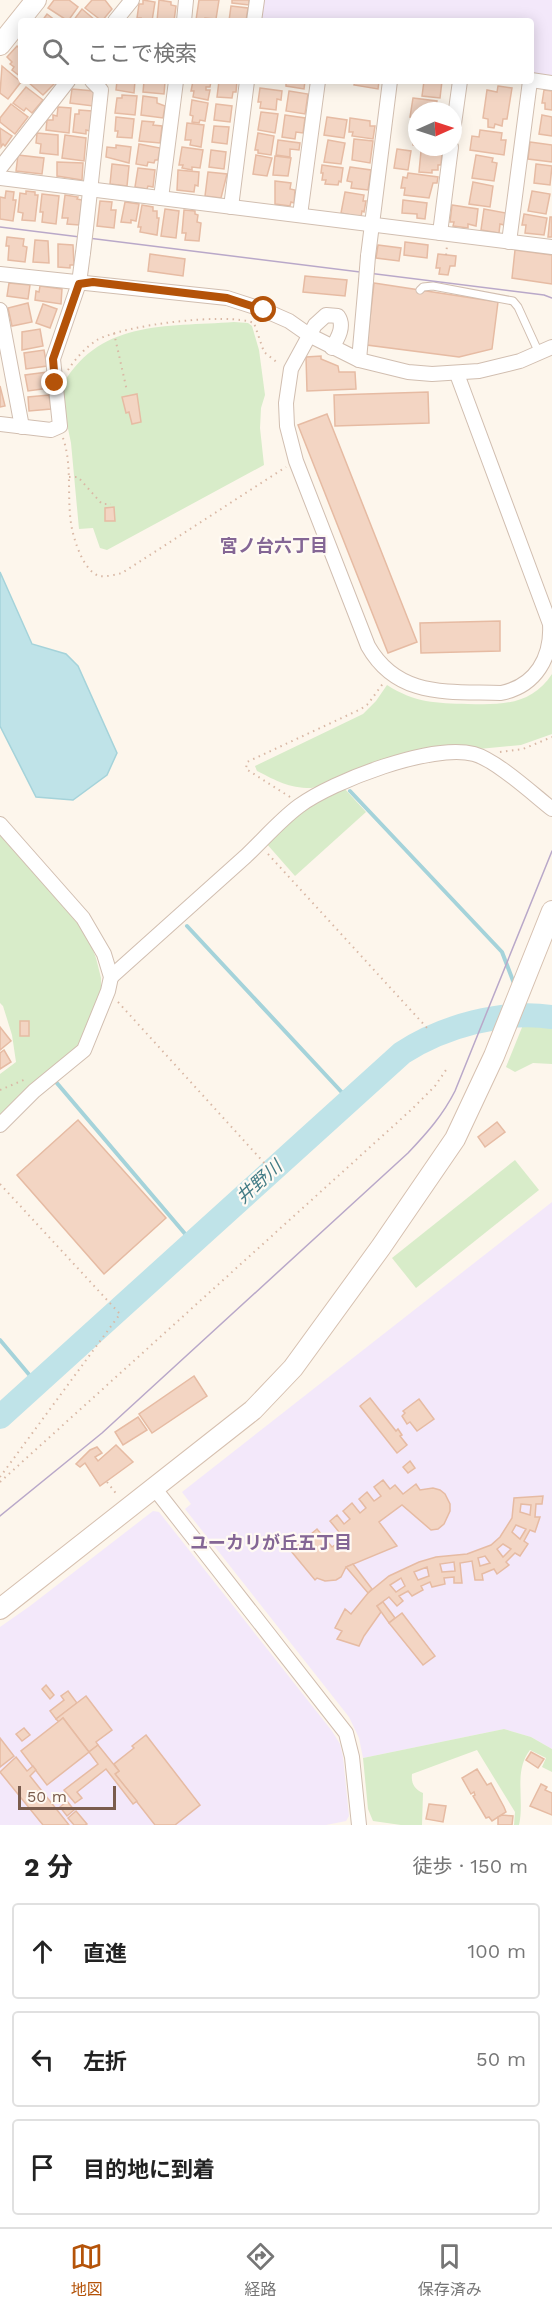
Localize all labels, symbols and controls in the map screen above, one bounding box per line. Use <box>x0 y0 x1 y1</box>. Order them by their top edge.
search box <box>18 18 534 84</box>
icon: search <box>39 35 72 68</box>
text: ここで検索 <box>87 41 197 66</box>
north arrow <box>408 102 462 156</box>
route start <box>250 296 276 322</box>
route end <box>41 369 67 395</box>
district label: 宮ノ台六丁目 <box>220 535 328 556</box>
water label: 井野川 <box>232 1154 287 1207</box>
district label: ユーカリが丘五丁目 <box>190 1532 352 1553</box>
scale bar <box>18 1783 116 1810</box>
text: 50 m <box>27 1787 67 1806</box>
text: 2 分 <box>24 1852 73 1882</box>
text: 徒歩 · 150 m <box>412 1854 528 1878</box>
icon: ahead <box>26 1935 59 1968</box>
text: 100 m <box>467 1939 526 1963</box>
text: 直進 <box>83 1941 127 1966</box>
icon: left <box>26 2043 59 2076</box>
text: 50 m <box>476 2047 526 2071</box>
text: 左折 <box>83 2049 127 2074</box>
icon: arrive <box>26 2151 59 2184</box>
text: 目的地に到着 <box>83 2157 215 2182</box>
tab: 地図 <box>70 2240 103 2300</box>
tab: 経路 <box>244 2240 277 2300</box>
tab: 保存済み <box>418 2240 482 2300</box>

